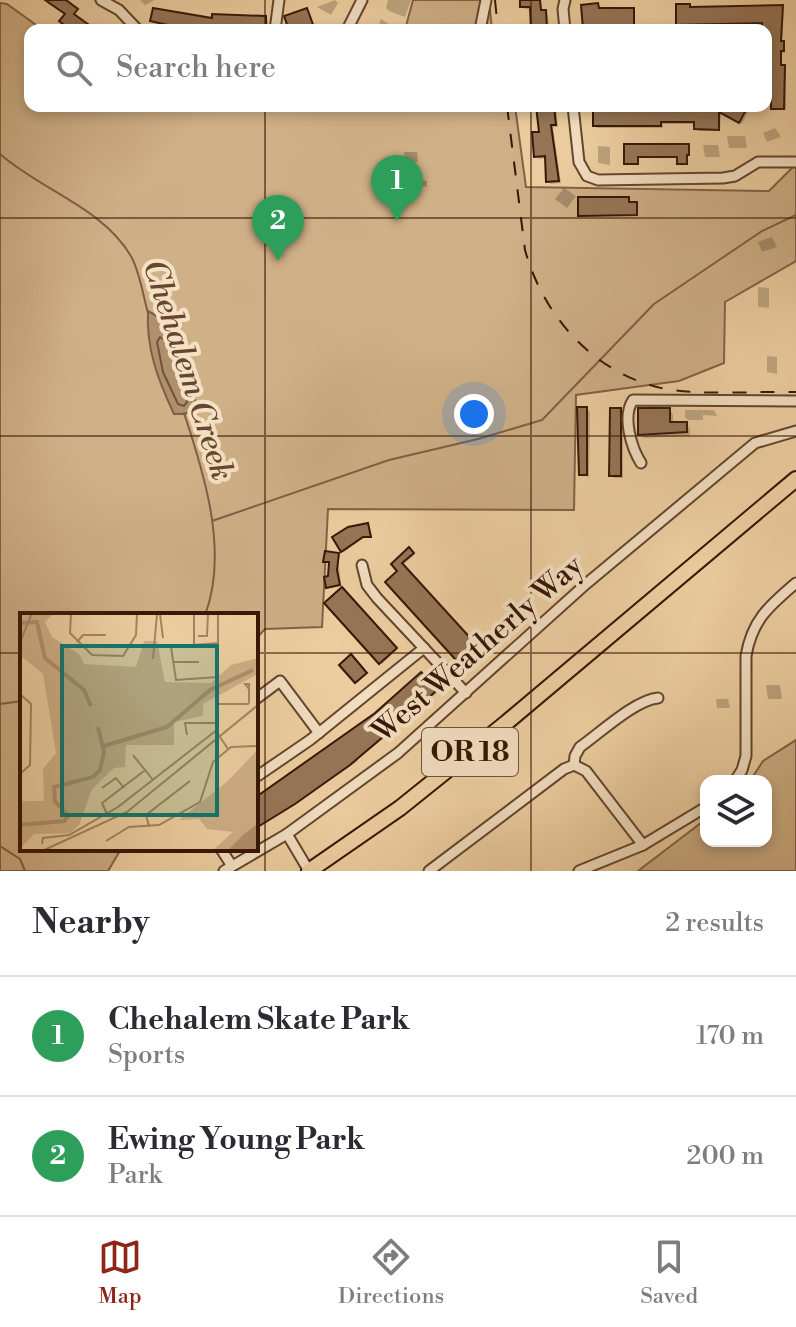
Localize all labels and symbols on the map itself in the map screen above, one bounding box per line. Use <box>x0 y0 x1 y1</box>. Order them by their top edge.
pin: 1 <box>371 155 423 221</box>
pin: 2 <box>252 195 304 261</box>
water label: Chehalem Creek <box>133 255 243 485</box>
your location <box>454 394 494 434</box>
street label: West Weatherly Way <box>364 547 592 752</box>
inset map <box>20 613 258 851</box>
road number: OR 18 <box>422 728 518 776</box>

